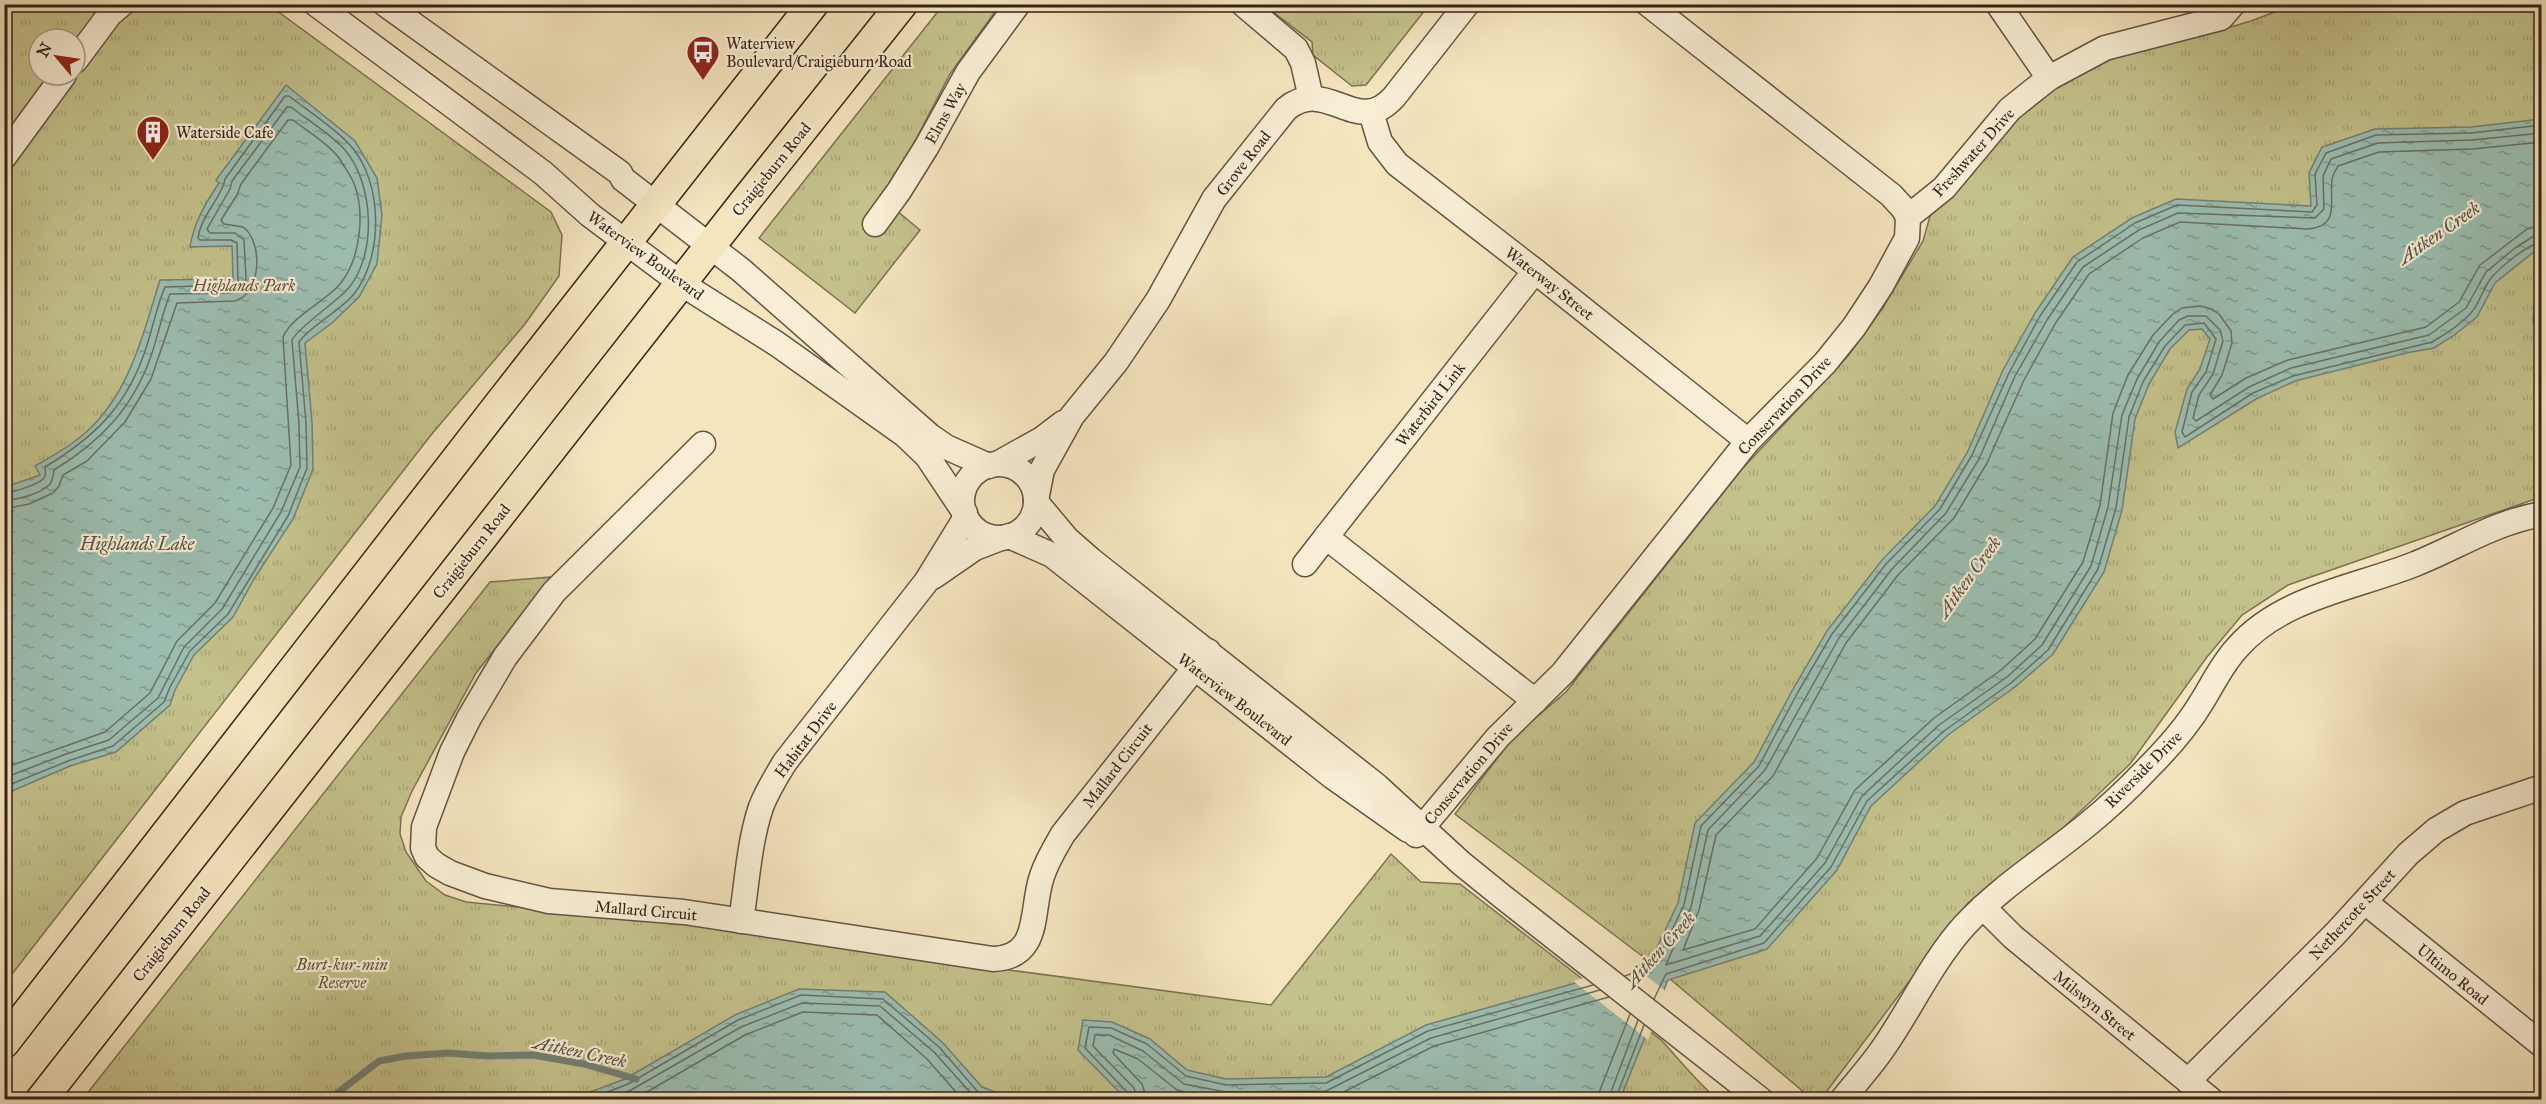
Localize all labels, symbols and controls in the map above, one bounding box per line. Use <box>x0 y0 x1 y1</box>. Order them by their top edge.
north arrow <box>27 27 87 87</box>
bus stop icon: Waterview Boulevard/Craigieburn Road <box>685 34 721 81</box>
place label: Waterview Boulevard/Craigieburn Road <box>726 34 912 72</box>
text: N <box>33 39 56 61</box>
street label: Elms Way <box>921 79 970 147</box>
street label: Freshwater Drive <box>1928 104 2019 201</box>
building icon: Waterside Cafe <box>135 114 171 161</box>
street label: Craigieburn Road <box>728 119 816 221</box>
place label: Waterside Cafe <box>176 123 274 142</box>
street label: Grove Road <box>1212 127 1275 200</box>
water label: Aitken Creek <box>2392 197 2484 270</box>
street label: Waterview Boulevard <box>584 207 707 304</box>
street label: Waterway Street <box>1502 243 1598 324</box>
park label: Highlands Park <box>192 276 295 295</box>
street label: Conservation Drive <box>1734 352 1835 459</box>
street label: Waterbird Link <box>1392 358 1469 450</box>
street label: Craigieburn Road <box>429 500 515 603</box>
water label: Aitken Creek <box>1931 532 2006 623</box>
water label: Highlands Lake <box>79 533 196 555</box>
street label: Waterview Boulevard <box>1174 649 1295 750</box>
street label: Habitat Drive <box>770 697 841 781</box>
street label: Conservation Drive <box>1420 718 1517 828</box>
street label: Mallard Circuit <box>1078 719 1157 812</box>
street label: Riverside Drive <box>2101 727 2186 812</box>
street label: Nethercote Street <box>2305 865 2400 964</box>
street label: Craigieburn Road <box>129 883 215 986</box>
street label: Mallard Circuit <box>594 897 698 924</box>
water label: Aitken Creek <box>1619 907 1700 994</box>
street label: Ultimo Road <box>2413 940 2492 1009</box>
park label: Burt-kur-min Reserve <box>295 955 388 992</box>
street label: Milswyn Street <box>2050 966 2140 1045</box>
water label: Aitken Creek <box>529 1031 629 1073</box>

